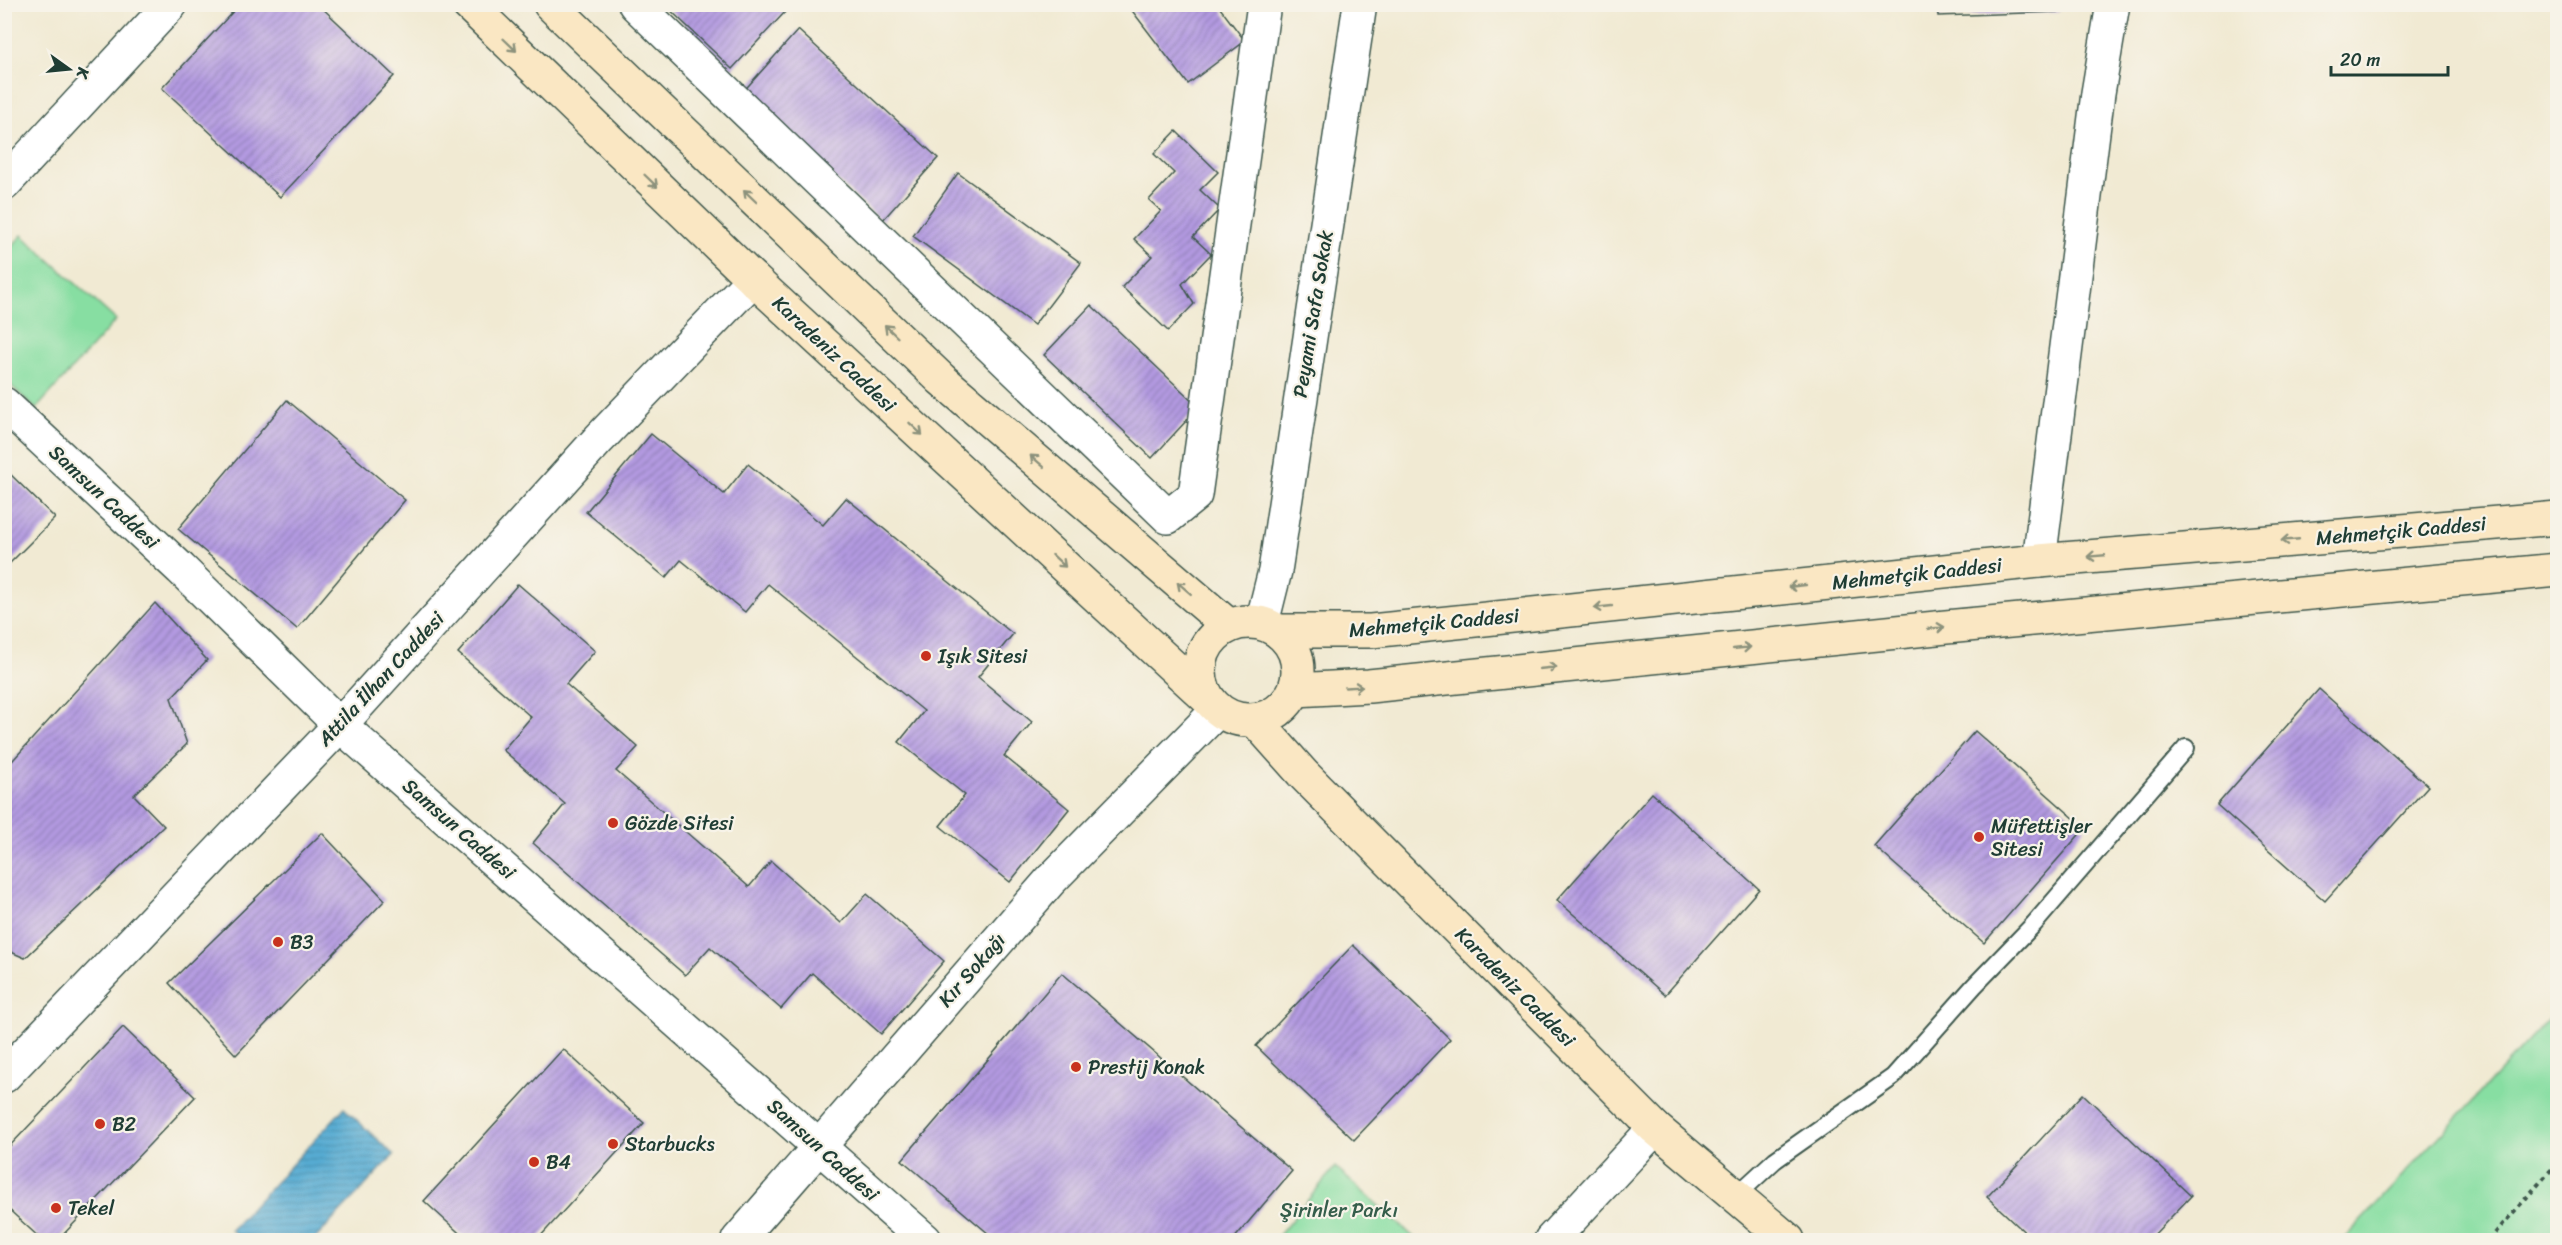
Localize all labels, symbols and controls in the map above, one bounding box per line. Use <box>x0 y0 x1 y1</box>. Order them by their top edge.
one-way arrow <box>503 38 518 52</box>
north arrow <box>39 39 99 99</box>
scale bar <box>2331 39 2448 77</box>
text: 20 m <box>2340 44 2380 76</box>
text: K <box>67 63 99 82</box>
one-way arrow <box>643 173 658 188</box>
one-way arrow <box>743 189 758 203</box>
street label: Peyami Safa Sokak <box>1282 227 1344 400</box>
street label: Karadeniz Caddesi <box>764 287 905 422</box>
one-way arrow <box>884 324 899 338</box>
one-way arrow <box>908 422 923 436</box>
street label: Samsun Caddesi <box>40 436 169 559</box>
one-way arrow <box>1030 454 1045 468</box>
street label: Mehmetçik Caddesi <box>2314 506 2488 556</box>
one-way arrow <box>2280 535 2300 546</box>
street label: Mehmetçik Caddesi <box>1830 548 2004 600</box>
one-way arrow <box>2086 551 2106 562</box>
one-way arrow <box>1051 554 1066 568</box>
one-way arrow <box>1177 581 1192 595</box>
one-way arrow <box>1788 581 1808 592</box>
street label: Mehmetçik Caddesi <box>1347 598 1521 648</box>
one-way arrow <box>1594 601 1614 612</box>
street label: Attila İlhan Caddesi <box>308 603 454 756</box>
one-way arrow <box>1925 622 1945 633</box>
place label: Işık Sitesi <box>937 639 1028 674</box>
one-way arrow <box>1731 642 1751 653</box>
marker: Işık Sitesi <box>919 649 933 663</box>
one-way arrow <box>1537 662 1557 673</box>
one-way arrow <box>1343 681 1363 692</box>
street label: Samsun Caddesi <box>394 769 525 890</box>
place label: Gözde Sitesi <box>625 806 735 841</box>
place label: Müfettişler Sitesi <box>1991 809 2093 867</box>
marker: Gözde Sitesi <box>606 816 620 830</box>
marker: Müfettişler Sitesi <box>1972 830 1986 844</box>
street label: Karadeniz Caddesi <box>1446 918 1585 1057</box>
place label: B3 <box>290 925 314 960</box>
street label: Kır Sokağı <box>929 925 1015 1015</box>
marker: B3 <box>271 935 285 949</box>
place label: Prestij Konak <box>1088 1050 1205 1085</box>
marker: Prestij Konak <box>1069 1060 1083 1074</box>
street label: Samsun Caddesi <box>759 1090 888 1211</box>
place label: B2 <box>112 1107 137 1142</box>
marker: B2 <box>93 1117 107 1131</box>
place label: Starbucks <box>625 1127 716 1162</box>
marker: Starbucks <box>606 1137 620 1151</box>
place label: B4 <box>546 1145 571 1180</box>
marker: B4 <box>527 1155 541 1169</box>
place label: Tekel <box>68 1191 115 1226</box>
park label: Şirinler Parkı <box>1280 1193 1398 1228</box>
marker: Tekel <box>49 1201 63 1215</box>

